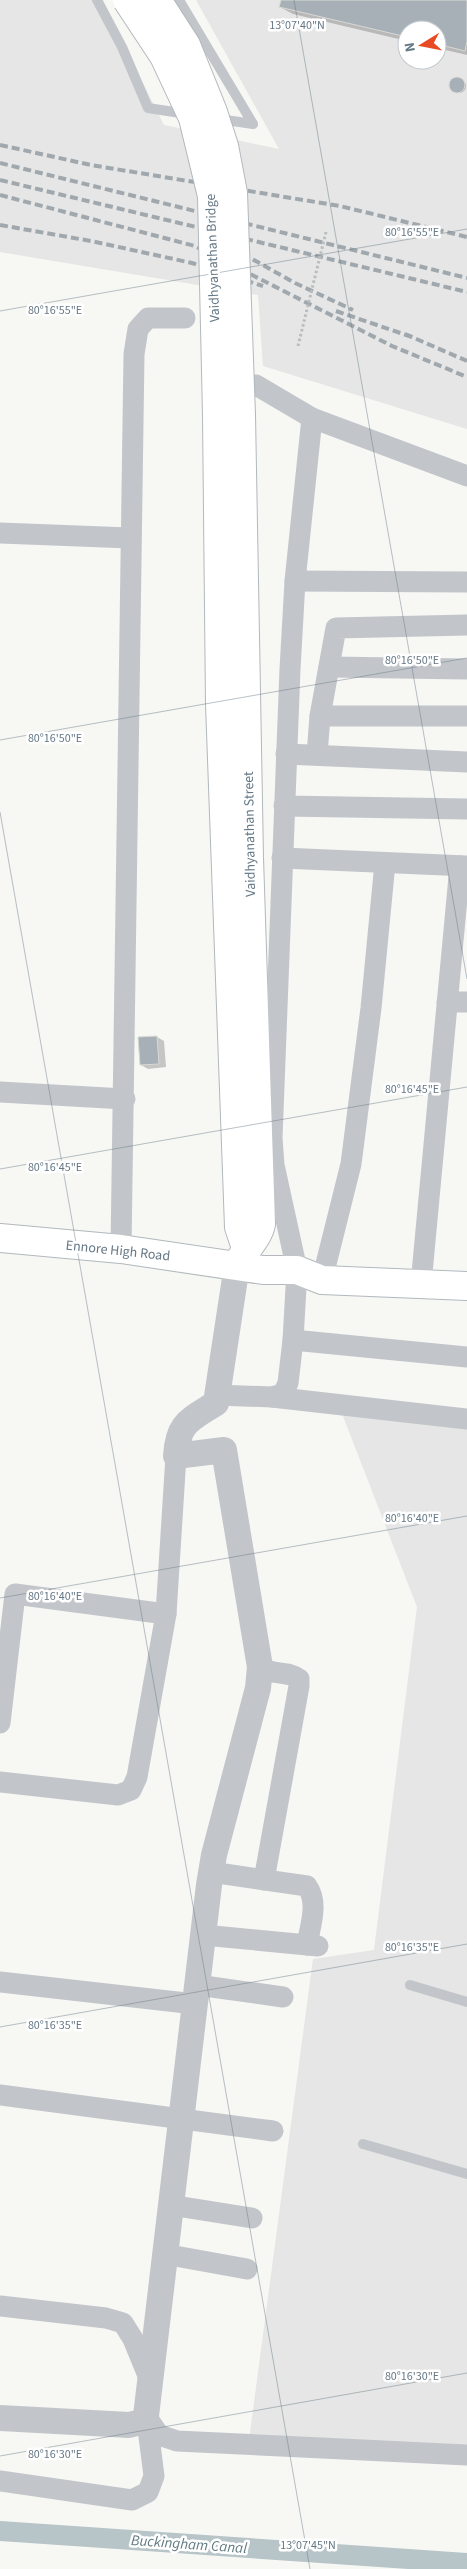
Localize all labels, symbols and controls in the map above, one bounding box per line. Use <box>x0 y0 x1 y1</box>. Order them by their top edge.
text: 13°07'40"N <box>269 17 325 34</box>
north arrow <box>397 20 447 70</box>
text: N <box>400 41 421 53</box>
street label: Vaidhyanathan Bridge <box>201 193 225 323</box>
text: 80°16'55"E <box>385 224 439 241</box>
text: 80°16'55"E <box>28 302 82 319</box>
text: 80°16'50"E <box>385 652 439 669</box>
text: 80°16'50"E <box>28 730 82 747</box>
street label: Vaidhyanathan Street <box>239 771 261 897</box>
text: 80°16'45"E <box>385 1081 439 1098</box>
text: 80°16'45"E <box>28 1159 82 1176</box>
street label: Ennore High Road <box>65 1236 171 1266</box>
text: 80°16'40"E <box>385 1510 439 1527</box>
text: 80°16'40"E <box>28 1588 82 1605</box>
text: 80°16'35"E <box>385 1939 439 1956</box>
text: 80°16'35"E <box>28 2017 82 2034</box>
text: 80°16'30"E <box>385 2368 439 2385</box>
text: 80°16'30"E <box>28 2446 82 2463</box>
water label: Buckingham Canal <box>130 2530 248 2559</box>
text: 13°07'45"N <box>280 2537 336 2554</box>

